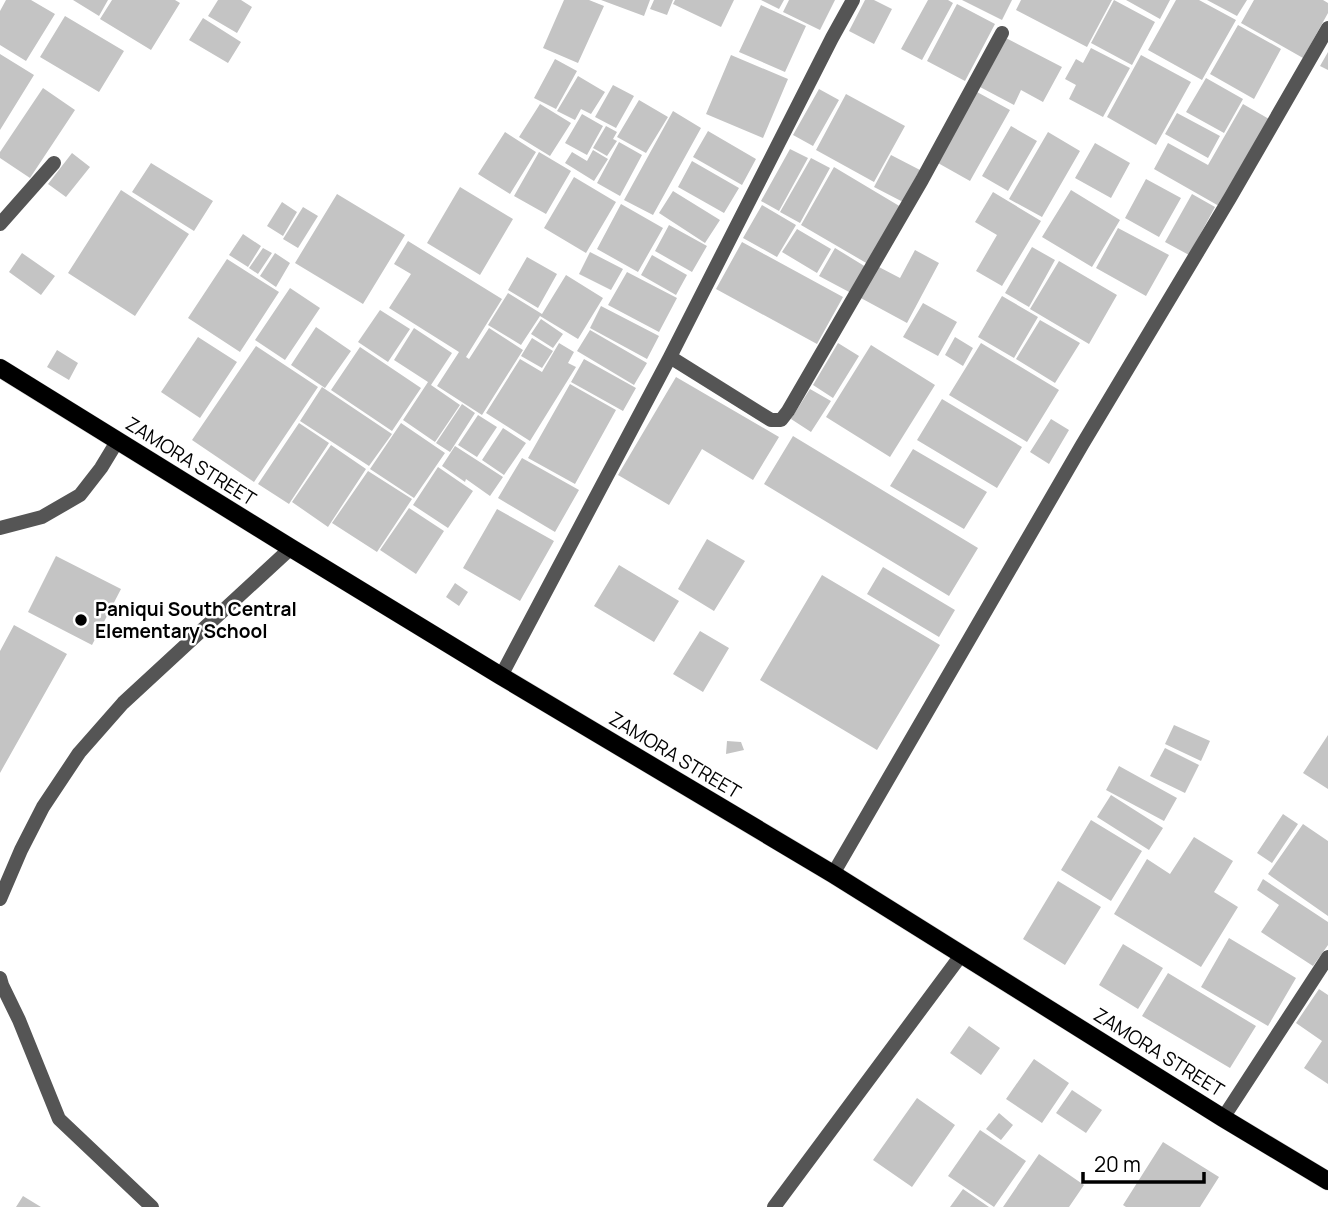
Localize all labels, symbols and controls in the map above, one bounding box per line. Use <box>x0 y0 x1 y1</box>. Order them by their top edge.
street label: ZAMORA STREET <box>121 410 262 512</box>
place label: Paniqui South Central Elementary School <box>95 596 297 644</box>
marker: Paniqui South Central Elementary School <box>73 612 89 628</box>
street label: ZAMORA STREET <box>604 705 746 805</box>
street label: ZAMORA STREET <box>1089 1001 1230 1103</box>
scale bar <box>1083 1140 1204 1184</box>
text: 20 m <box>1094 1150 1141 1178</box>

